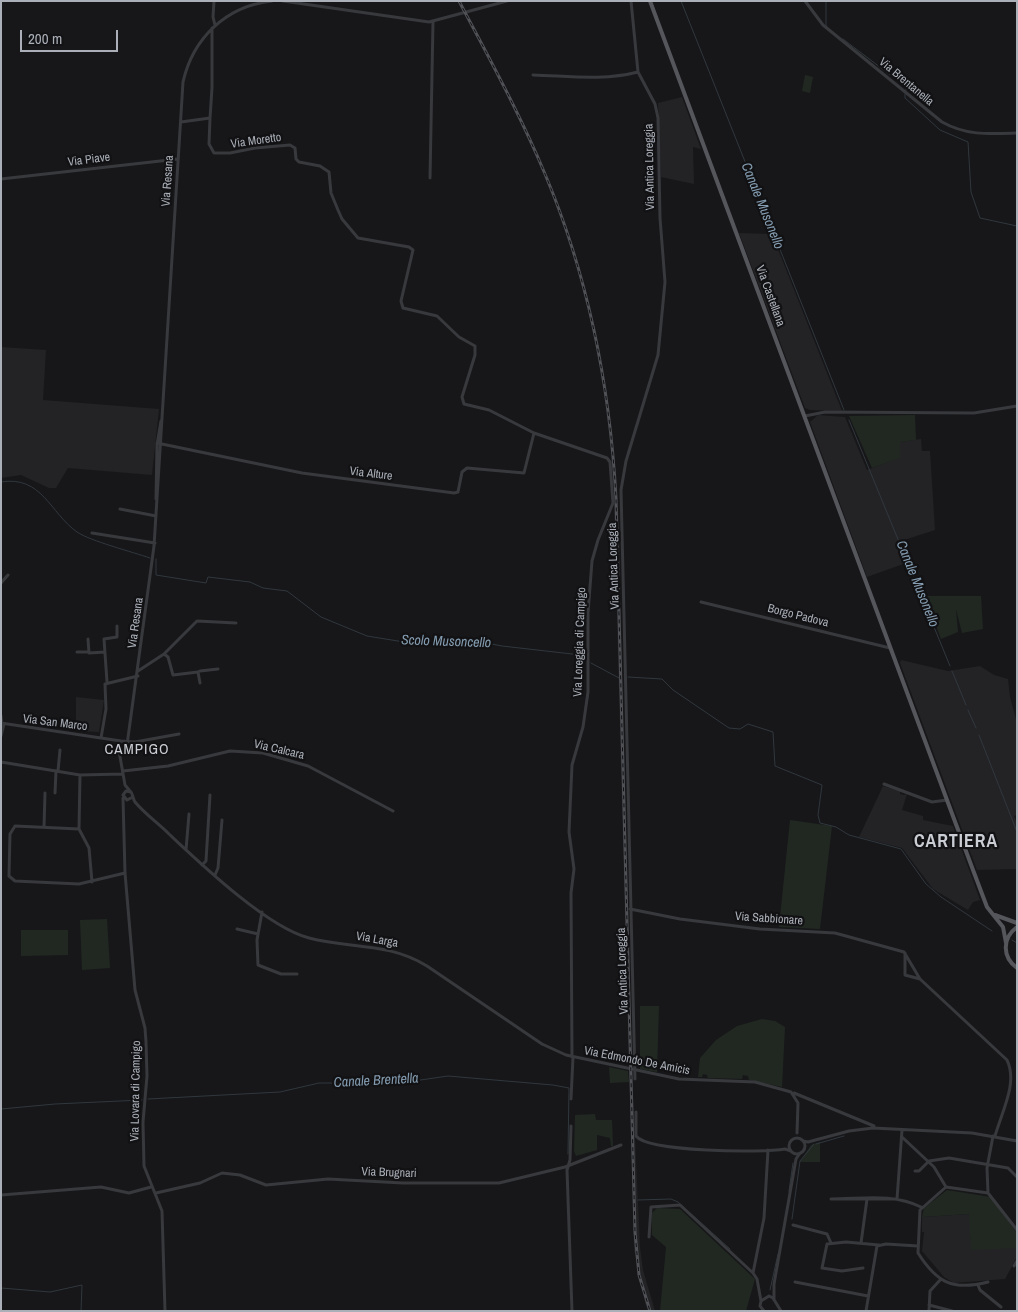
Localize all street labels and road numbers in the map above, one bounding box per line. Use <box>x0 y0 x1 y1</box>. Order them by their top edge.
street label: Via Brentanella <box>876 55 936 109</box>
street label: Via Antica Loreggia <box>642 123 658 211</box>
street label: Via Moretto <box>230 130 282 152</box>
street label: Via Piave <box>67 150 111 170</box>
street label: Via Resana <box>159 155 177 207</box>
street label: Via Castellana <box>752 264 788 328</box>
street label: Via Alture <box>349 464 393 484</box>
street label: Via Antica Loreggia <box>605 522 623 610</box>
street label: Via Loreggia di Campigo <box>571 587 589 697</box>
street label: Via Resana <box>125 597 147 649</box>
street label: Borgo Padova <box>766 601 830 631</box>
street label: Via San Marco <box>22 712 88 734</box>
street label: Via Calcara <box>252 737 306 763</box>
street label: Via Sabbionare <box>734 909 804 929</box>
street label: Via Antica Loreggia <box>614 927 632 1015</box>
street label: Via Larga <box>355 929 399 951</box>
street label: Via Lovara di Campigo <box>128 1040 144 1142</box>
street label: Via Edmondo De Amicis <box>583 1044 691 1078</box>
street label: Via Brugnari <box>361 1165 417 1181</box>

